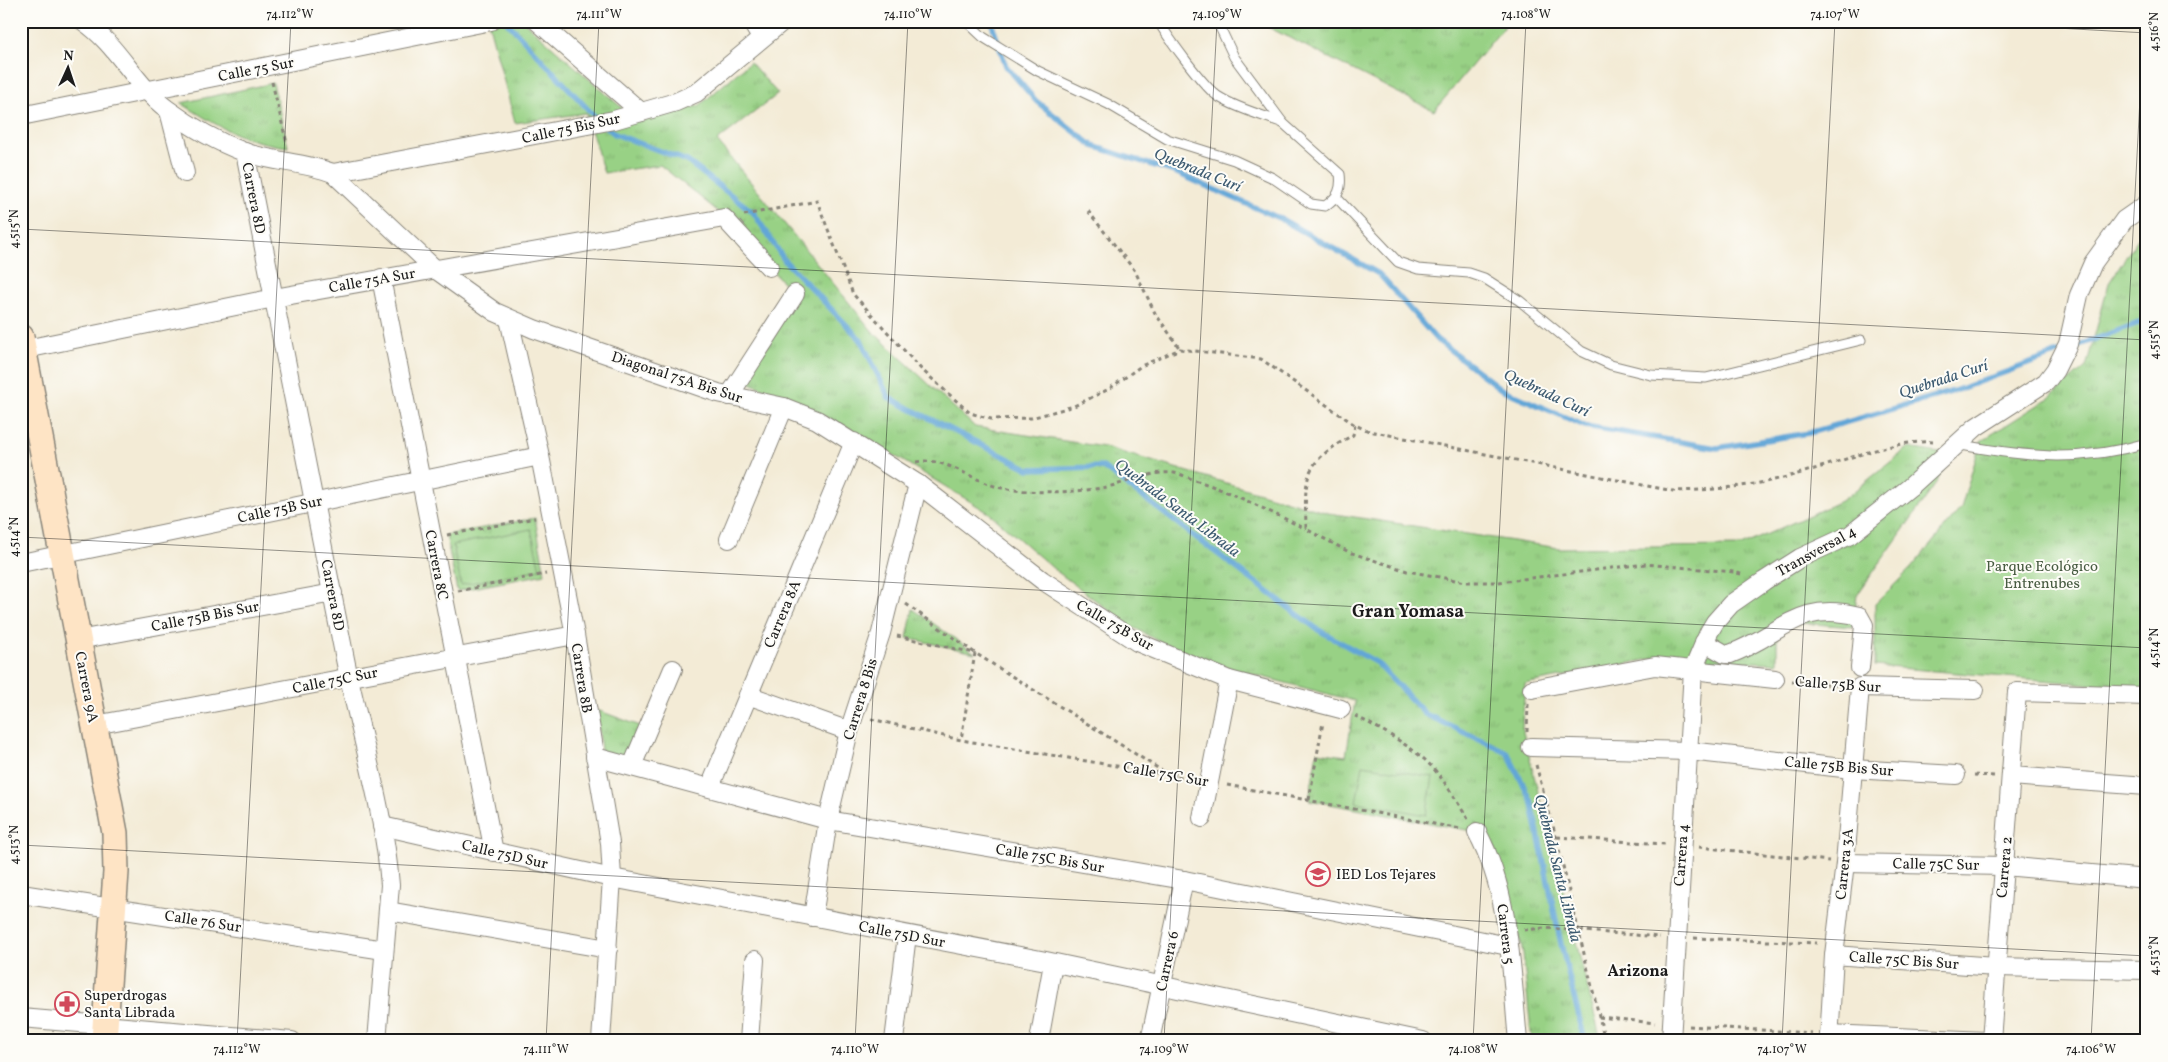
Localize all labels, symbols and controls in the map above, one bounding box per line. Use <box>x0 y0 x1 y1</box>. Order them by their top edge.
text: 74.112°W <box>266 7 314 23</box>
text: 74.111°W <box>576 7 622 23</box>
text: 74.110°W <box>884 7 932 23</box>
text: 74.109°W <box>1192 7 1242 23</box>
text: 74.108°W <box>1501 7 1551 23</box>
text: 74.107°W <box>1810 7 1860 23</box>
text: 4.516°N <box>2147 12 2163 52</box>
north arrow <box>42 42 92 92</box>
text: N <box>63 47 74 66</box>
street label: Calle 75 Sur <box>217 53 296 88</box>
street label: Calle 75 Bis Sur <box>520 109 622 150</box>
water label: Quebrada Curí <box>1150 143 1246 199</box>
street label: Carrera 8D <box>235 161 270 236</box>
text: 4.515°N <box>7 209 23 249</box>
street label: Calle 75A Sur <box>327 264 417 299</box>
text: 4.515°N <box>2147 320 2163 360</box>
street label: Diagonal 75A Bis Sur <box>608 347 745 410</box>
water label: Quebrada Curí <box>1896 355 1993 405</box>
water label: Quebrada Curí <box>1500 364 1595 424</box>
water label: Quebrada Santa Librada <box>1110 454 1244 563</box>
street label: Calle 75B Sur <box>236 491 325 530</box>
text: 4.514°N <box>7 517 23 557</box>
street label: Transversal 4 <box>1773 522 1861 583</box>
street label: Carrera 8C <box>418 528 453 602</box>
park label: Parque Ecológico Entrenubes <box>1986 557 2098 595</box>
street label: Carrera 8D <box>314 558 349 633</box>
street label: Carrera 8A <box>760 577 807 652</box>
street label: Calle 75B Sur <box>1072 596 1157 657</box>
street label: Calle 75B Bis Sur <box>150 597 261 638</box>
district label: Gran Yomasa <box>1352 600 1464 625</box>
text: 4.514°N <box>2147 628 2163 668</box>
street label: Carrera 8B <box>565 642 596 715</box>
street label: Carrera 9A <box>68 650 103 725</box>
street label: Carrera 8 Bis <box>839 656 884 743</box>
street label: Calle 75C Sur <box>291 663 380 700</box>
street label: Calle 75B Sur <box>1794 672 1882 699</box>
street label: Calle 75B Bis Sur <box>1783 752 1894 783</box>
street label: Calle 75C Sur <box>1121 758 1210 793</box>
water label: Quebrada Santa Librada <box>1528 792 1586 945</box>
street label: Carrera 4 <box>1670 823 1695 887</box>
text: 4.513°N <box>7 825 23 865</box>
street label: Carrera 3A <box>1831 827 1860 901</box>
street label: Calle 75D Sur <box>460 835 550 876</box>
street label: Carrera 2 <box>1992 835 2019 899</box>
street label: Calle 75C Bis Sur <box>994 840 1106 879</box>
street label: Calle 75C Sur <box>1892 854 1979 877</box>
school or university icon: IED Los Tejares <box>1305 861 1331 887</box>
place label: IED Los Tejares <box>1336 865 1436 886</box>
street label: Carrera 5 <box>1490 903 1519 966</box>
street label: Calle 76 Sur <box>163 906 243 939</box>
street label: Calle 75D Sur <box>857 917 947 954</box>
street label: Carrera 6 <box>1152 929 1185 993</box>
text: 4.513°N <box>2147 936 2163 976</box>
street label: Calle 75C Bis Sur <box>1848 947 1959 976</box>
district label: Arizona <box>1607 961 1669 983</box>
place label: Superdrogas Santa Librada <box>84 986 175 1024</box>
pharmacy icon: Superdrogas Santa Librada <box>54 991 80 1017</box>
text: 74.112°W <box>213 1042 261 1058</box>
text: 74.111°W <box>523 1042 569 1058</box>
text: 74.110°W <box>831 1042 879 1058</box>
text: 74.109°W <box>1139 1042 1189 1058</box>
text: 74.108°W <box>1448 1042 1498 1058</box>
text: 74.107°W <box>1757 1042 1807 1058</box>
text: 74.106°W <box>2066 1042 2116 1058</box>

